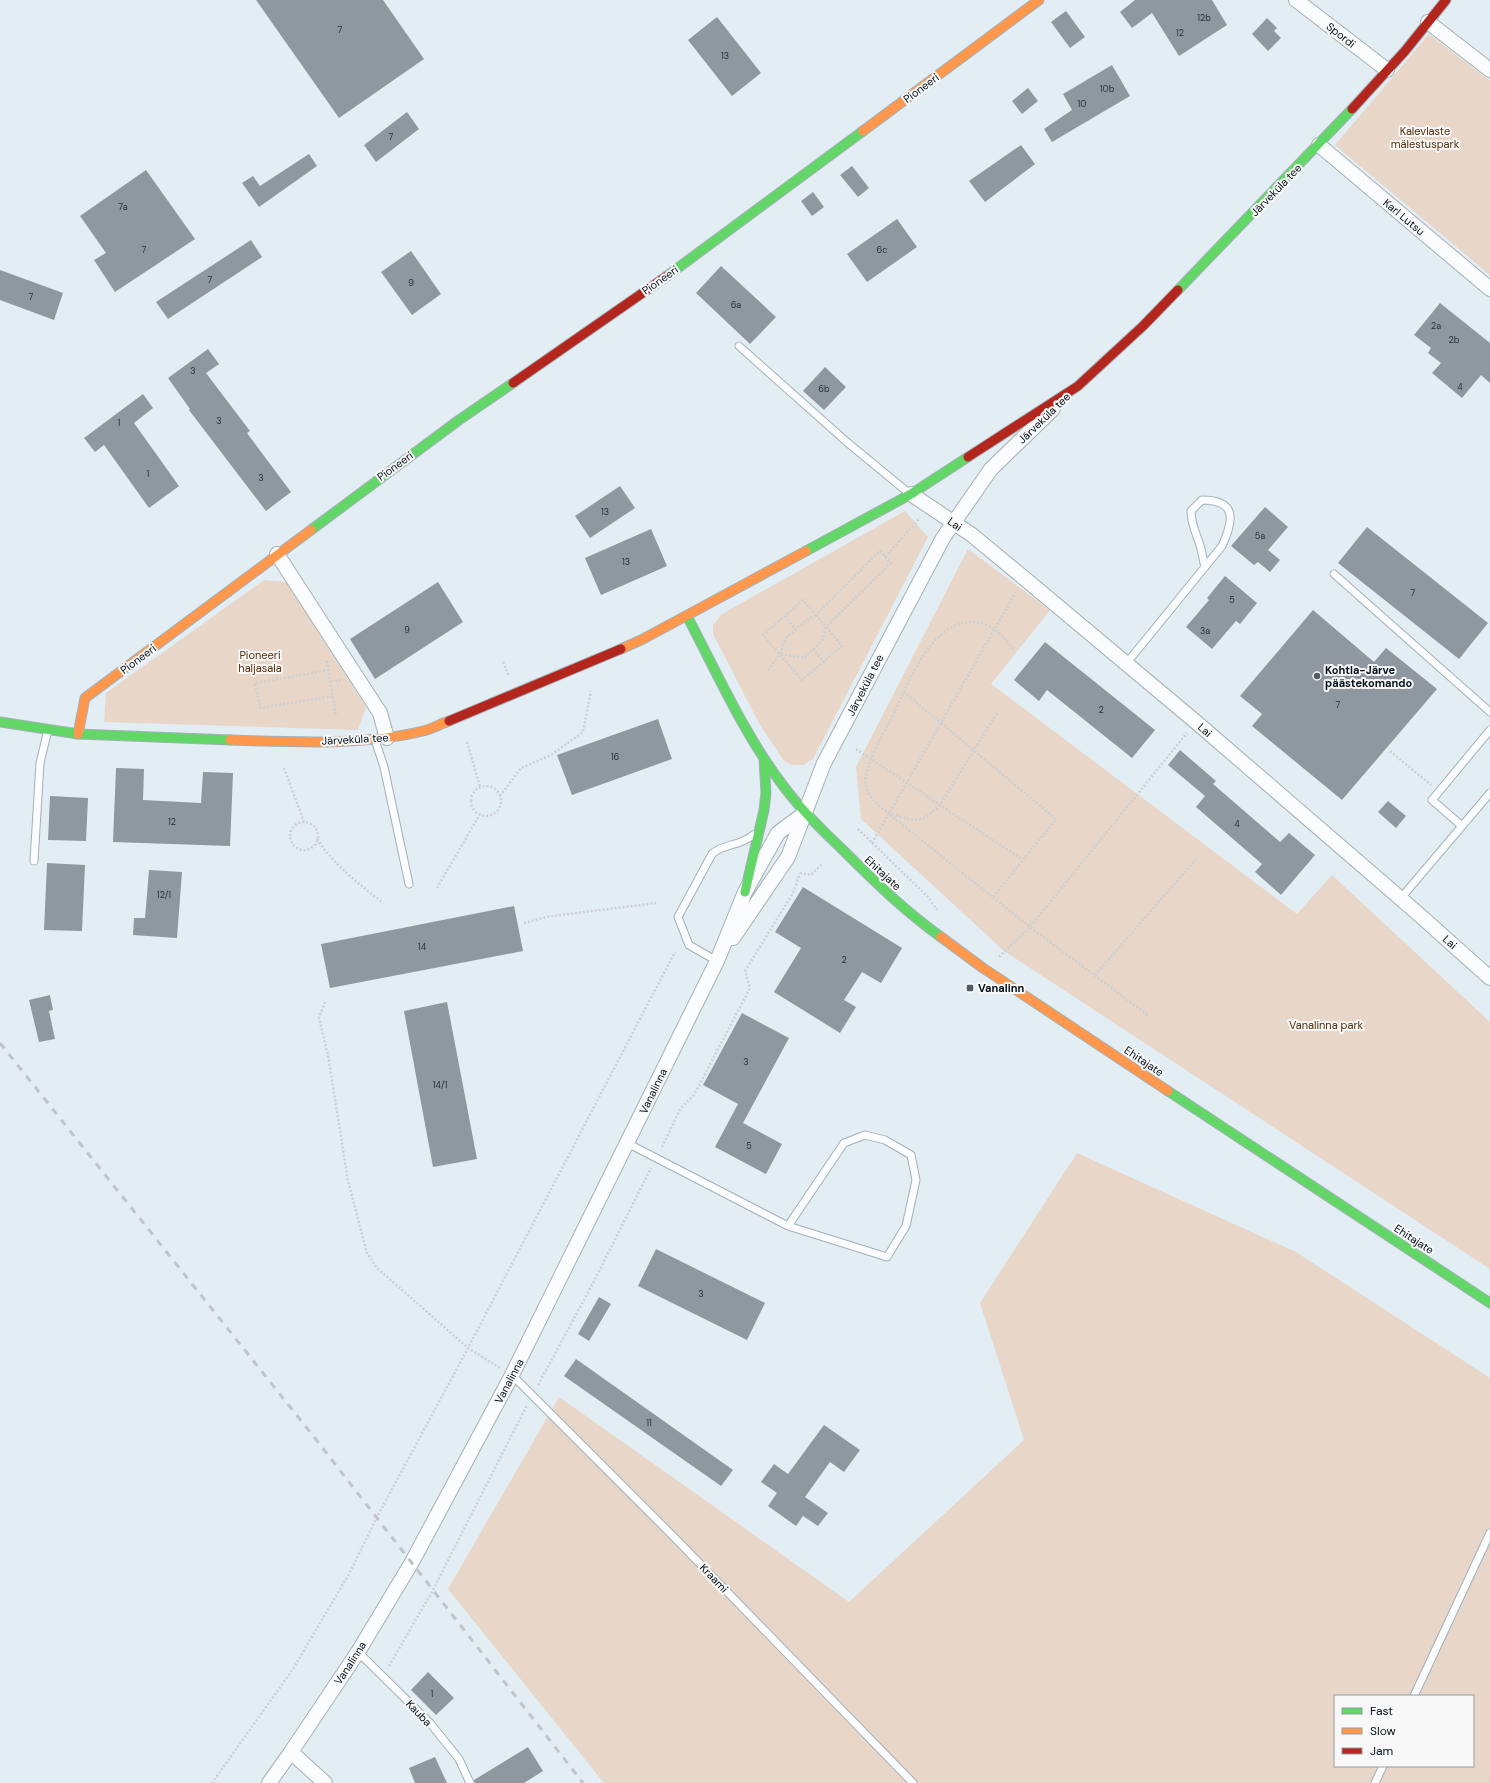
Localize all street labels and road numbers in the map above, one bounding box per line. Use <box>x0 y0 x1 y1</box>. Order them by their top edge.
street label: Spordi <box>1324 19 1358 51</box>
street label: Pioneeri <box>900 70 942 106</box>
street label: Järveküla tee <box>1248 161 1304 219</box>
street label: Karl Lutsu <box>1380 196 1428 238</box>
street label: Pioneeri <box>639 262 681 298</box>
street label: Järveküla tee <box>1015 390 1073 446</box>
street label: Pioneeri <box>374 448 416 484</box>
street label: Lai <box>945 514 965 534</box>
street label: Pioneeri <box>117 641 159 677</box>
street label: Järveküla tee <box>844 652 886 718</box>
street label: Lai <box>1195 720 1215 740</box>
street label: Järveküla tee <box>321 730 389 748</box>
street label: Ehitajate <box>862 853 904 893</box>
street label: Lai <box>1440 932 1460 952</box>
street label: Ehitajate <box>1122 1043 1166 1079</box>
street label: Vanalinna <box>636 1066 670 1116</box>
street label: Ehitajate <box>1392 1221 1436 1257</box>
street label: Vanalinna <box>491 1356 527 1406</box>
street label: Kraami <box>697 1561 731 1595</box>
street label: Vanalinna <box>331 1639 369 1687</box>
street label: Kauba <box>403 1697 435 1729</box>

